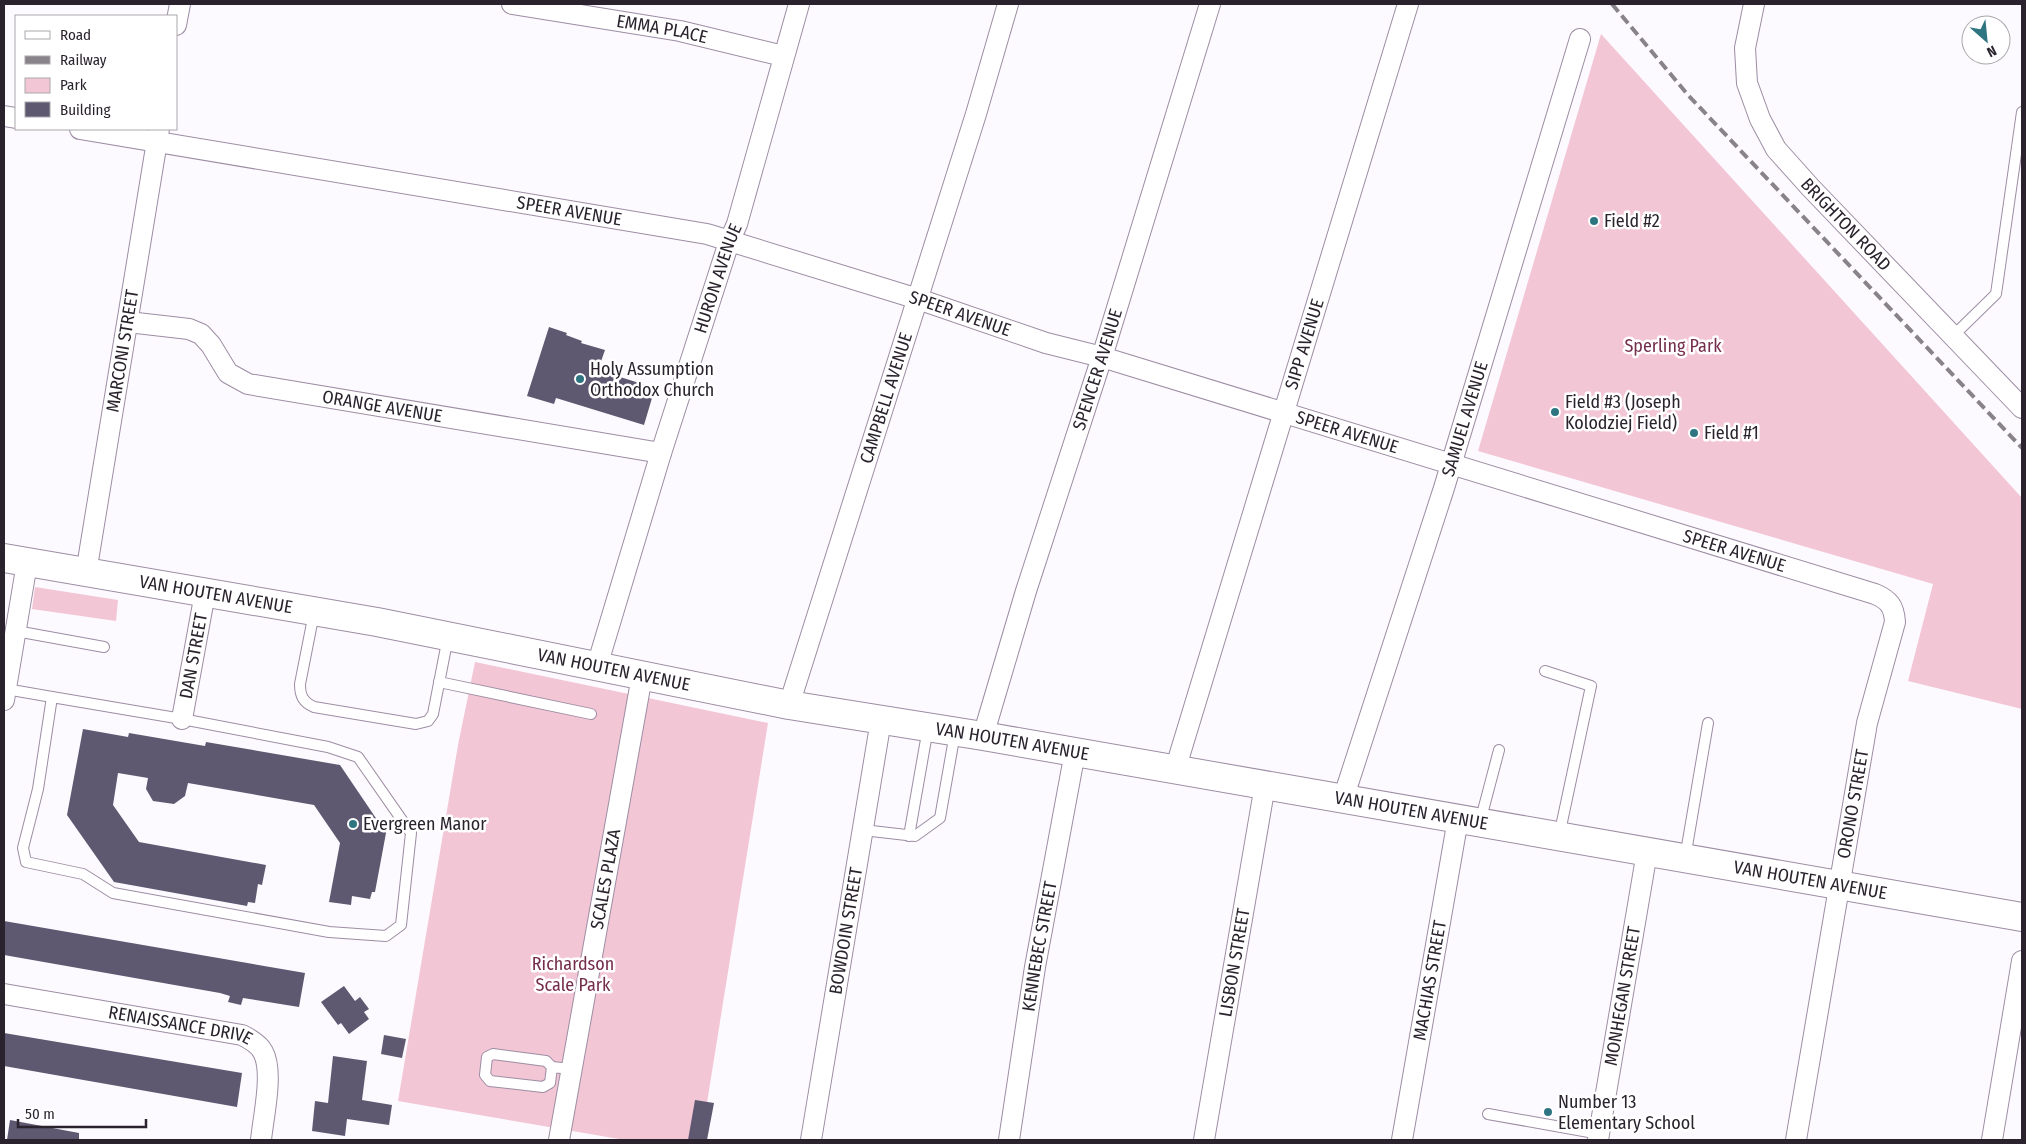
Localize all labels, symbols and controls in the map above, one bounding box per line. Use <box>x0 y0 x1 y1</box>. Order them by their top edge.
street label: EMMA PLACE <box>615 10 710 48</box>
legend <box>15 15 178 130</box>
north arrow <box>1961 15 2011 65</box>
text: Road <box>60 26 91 44</box>
text: N <box>1984 42 1999 61</box>
text: Railway <box>60 51 107 69</box>
text: Park <box>60 76 87 94</box>
text: Building <box>60 101 111 119</box>
street label: BRIGHTON ROAD <box>1796 173 1896 275</box>
street label: SPEER AVENUE <box>515 191 623 231</box>
place label: Field #2 <box>1604 210 1660 232</box>
marker: Field #2 <box>1588 215 1600 227</box>
street label: HURON AVENUE <box>689 220 747 336</box>
street label: SPEER AVENUE <box>907 286 1014 341</box>
street label: MARCONI STREET <box>102 287 144 414</box>
street label: SIPP AVENUE <box>1280 296 1329 392</box>
street label: SPENCER AVENUE <box>1068 306 1127 433</box>
street label: CAMPBELL AVENUE <box>855 330 917 466</box>
park label: Sperling Park <box>1624 335 1722 357</box>
place label: Holy Assumption Orthodox Church <box>590 358 714 401</box>
street label: SAMUEL AVENUE <box>1437 359 1493 479</box>
marker: Holy Assumption Orthodox Church <box>574 373 586 385</box>
street label: ORANGE AVENUE <box>321 386 444 427</box>
place label: Field #3 (Joseph Kolodziej Field) <box>1565 391 1681 434</box>
street label: SPEER AVENUE <box>1293 406 1401 458</box>
marker: Field #3 (Joseph Kolodziej Field) <box>1549 406 1561 418</box>
place label: Field #1 <box>1704 422 1759 444</box>
marker: Field #1 <box>1688 427 1700 439</box>
street label: SPEER AVENUE <box>1680 525 1788 577</box>
street label: VAN HOUTEN AVENUE <box>138 570 294 618</box>
street label: DAN STREET <box>175 611 212 701</box>
street label: VAN HOUTEN AVENUE <box>536 644 692 696</box>
street label: VAN HOUTEN AVENUE <box>934 718 1091 765</box>
street label: ORONO STREET <box>1833 747 1874 860</box>
street label: VAN HOUTEN AVENUE <box>1333 786 1490 835</box>
place label: Evergreen Manor <box>363 813 487 835</box>
marker: Evergreen Manor <box>347 818 359 830</box>
street label: SCALES PLAZA <box>586 827 626 931</box>
street label: VAN HOUTEN AVENUE <box>1732 856 1889 904</box>
street label: BOWDOIN STREET <box>824 865 867 996</box>
street label: KENNEBEC STREET <box>1017 879 1062 1013</box>
street label: LISBON STREET <box>1214 906 1255 1019</box>
street label: MACHIAS STREET <box>1409 918 1451 1042</box>
street label: MONHEGAN STREET <box>1600 924 1645 1067</box>
park label: Richardson Scale Park <box>532 953 614 996</box>
street label: RENAISSANCE DRIVE <box>107 1001 256 1050</box>
place label: Number 13 Elementary School <box>1558 1091 1695 1134</box>
scale bar <box>18 1096 145 1128</box>
text: 50 m <box>25 1105 55 1123</box>
marker: Number 13 Elementary School <box>1542 1106 1554 1118</box>

